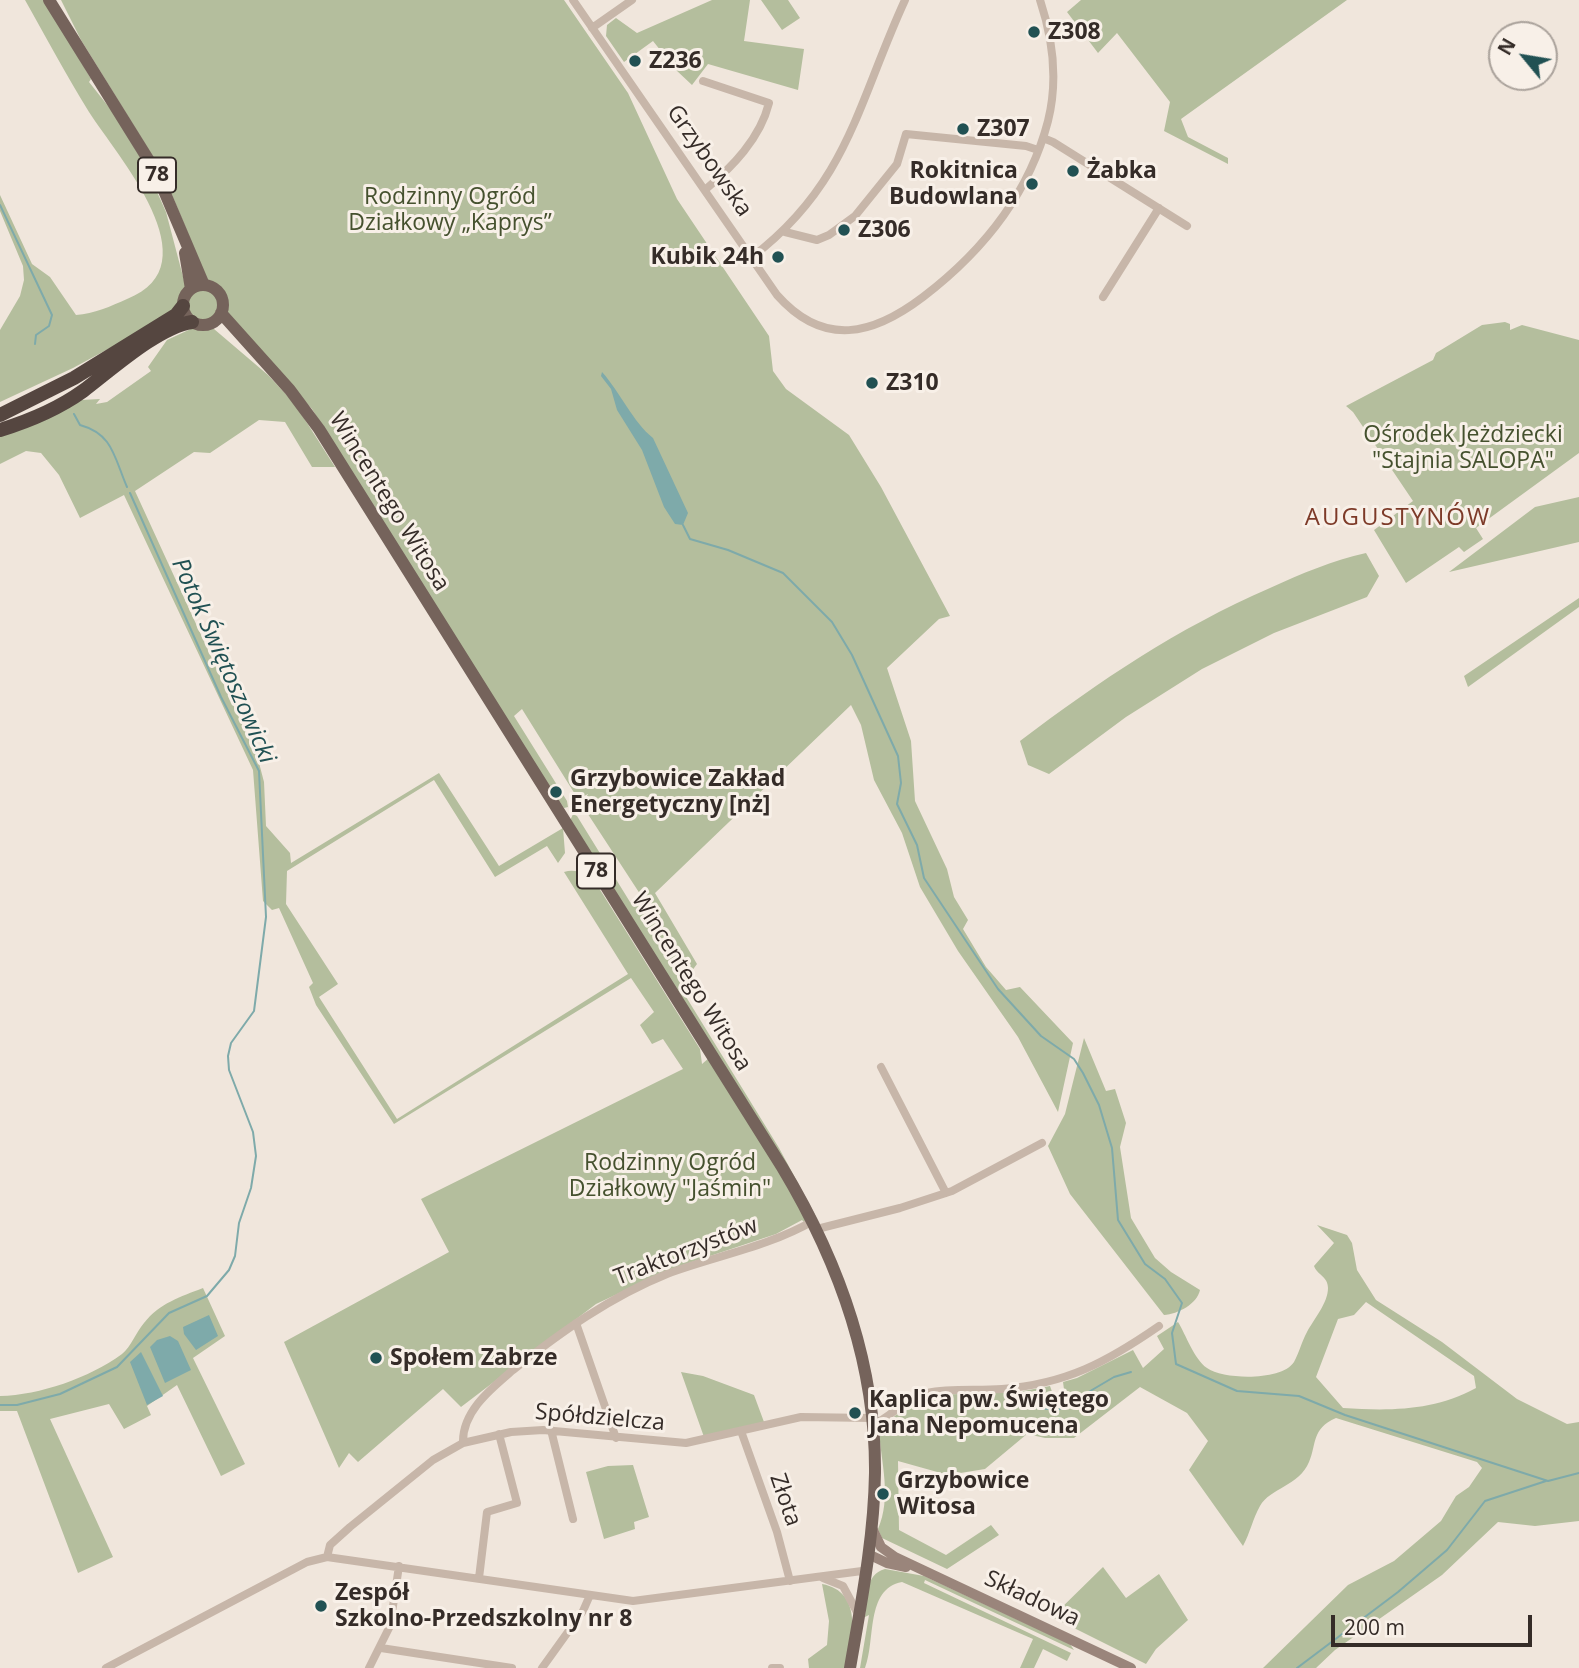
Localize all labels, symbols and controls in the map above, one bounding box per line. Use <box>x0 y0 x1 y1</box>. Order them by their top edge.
place label: Z308 <box>1048 18 1101 46</box>
north arrow <box>1488 21 1558 91</box>
marker: Z308 <box>1026 24 1042 40</box>
text: N <box>1491 33 1522 60</box>
place label: Z236 <box>649 47 702 75</box>
marker: Z236 <box>627 53 643 69</box>
street label: Grzybowska <box>660 100 758 222</box>
place label: Z307 <box>977 115 1030 143</box>
marker: Z307 <box>955 121 971 137</box>
place label: Rokitnica Budowlana <box>889 157 1018 211</box>
place label: Żabka <box>1087 157 1157 185</box>
road number: 78 <box>138 158 176 192</box>
marker: Żabka <box>1065 163 1081 179</box>
marker: Rokitnica Budowlana <box>1024 176 1040 192</box>
park label: Rodzinny Ogród Działkowy „Kaprys” <box>348 183 552 237</box>
place label: Z306 <box>858 216 911 244</box>
marker: Z306 <box>836 222 852 238</box>
place label: Kubik 24h <box>650 243 764 271</box>
marker: Kubik 24h <box>770 249 786 265</box>
place label: Z310 <box>886 369 939 397</box>
marker: Z310 <box>864 375 880 391</box>
street label: Wincentego Witosa <box>323 408 455 596</box>
park label: Ośrodek Jeżdziecki "Stajnia SALOPA" <box>1363 421 1563 475</box>
district label: AUGUSTYNÓW <box>1306 504 1490 532</box>
water label: Potok Świętoszowicki <box>165 554 281 768</box>
place label: Grzybowice Zakład Energetyczny [nż] <box>570 765 785 819</box>
marker: Grzybowice Zakład Energetyczny [nż] <box>548 784 564 800</box>
road number: 78 <box>577 854 615 888</box>
street label: Wincentego Witosa <box>625 888 757 1076</box>
park label: Rodzinny Ogród Działkowy "Jaśmin" <box>569 1149 771 1203</box>
street label: Traktorzystów <box>610 1212 762 1292</box>
place label: Społem Zabrze <box>390 1344 558 1372</box>
marker: Społem Zabrze <box>368 1350 384 1366</box>
place label: Kaplica pw. Świętego Jana Nepomucena <box>869 1386 1109 1440</box>
street label: Spółdzielcza <box>534 1399 666 1437</box>
marker: Kaplica pw. Świętego Jana Nepomucena <box>847 1405 863 1421</box>
place label: Grzybowice Witosa <box>897 1467 1029 1521</box>
street label: Złota <box>763 1470 807 1530</box>
marker: Grzybowice Witosa <box>875 1486 891 1502</box>
street label: Składowa <box>980 1565 1084 1633</box>
place label: Zespół Szkolno-Przedszkolny nr 8 <box>335 1579 632 1633</box>
marker: Zespół Szkolno-Przedszkolny nr 8 <box>313 1598 329 1614</box>
scale bar <box>1334 1602 1535 1646</box>
text: 200 m <box>1344 1613 1405 1641</box>

